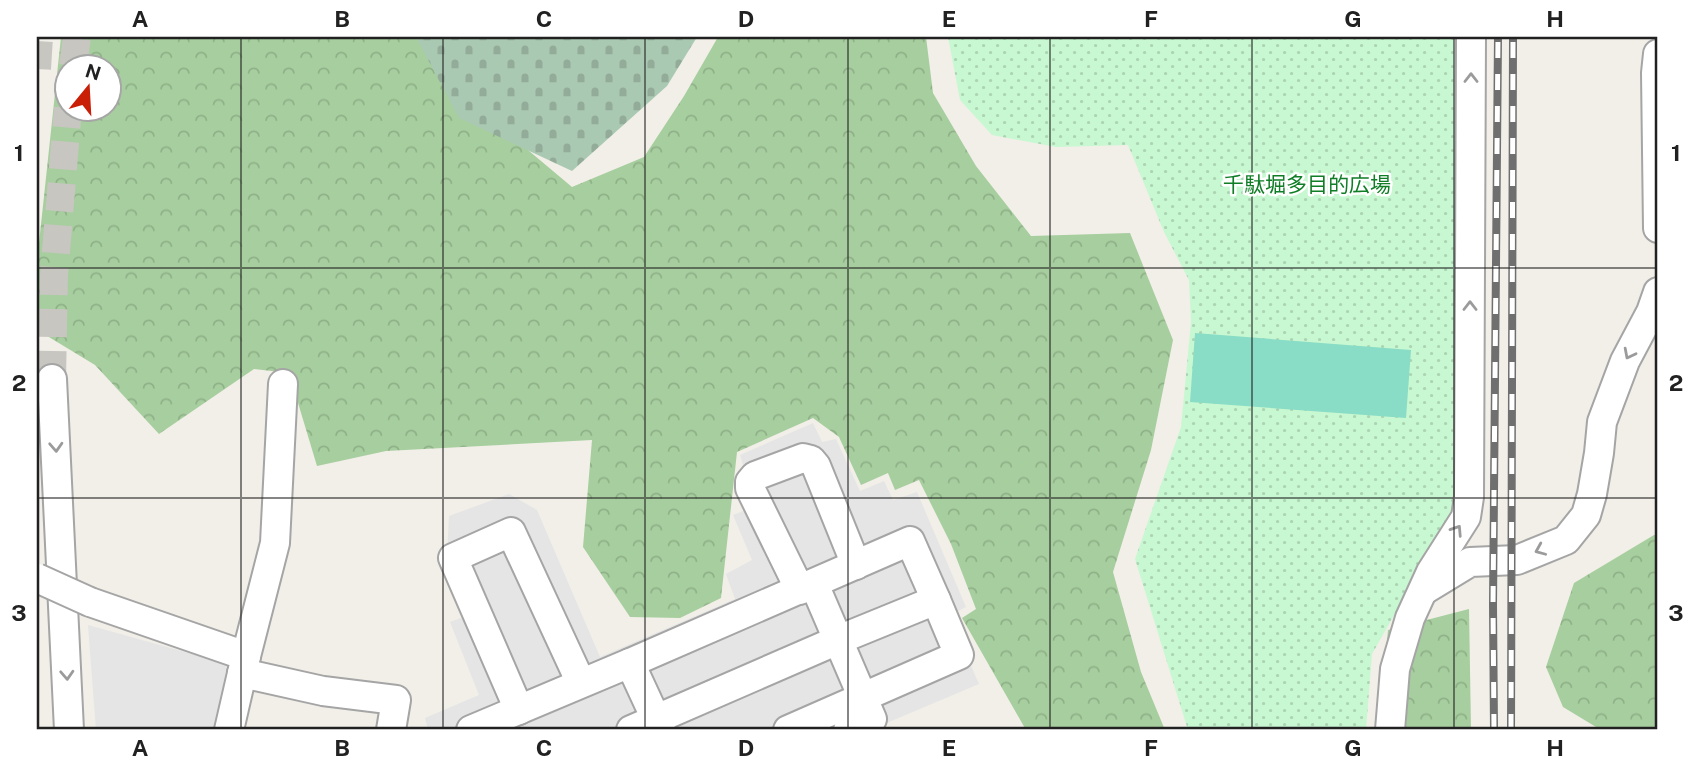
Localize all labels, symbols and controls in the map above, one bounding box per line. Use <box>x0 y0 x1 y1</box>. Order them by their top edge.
text: A <box>132 5 149 32</box>
text: B <box>334 5 350 32</box>
text: C <box>536 5 552 32</box>
text: D <box>738 5 754 32</box>
text: E <box>942 5 956 32</box>
text: F <box>1144 5 1158 32</box>
text: G <box>1344 5 1362 32</box>
text: H <box>1546 5 1564 32</box>
north arrow <box>52 52 122 122</box>
text: N <box>83 59 104 85</box>
one-way arrow <box>1463 72 1479 83</box>
text: 1 <box>14 139 24 166</box>
text: 1 <box>1671 139 1681 166</box>
park label: 千駄堀多目的広場 <box>1223 172 1391 197</box>
one-way arrow <box>1462 300 1478 310</box>
one-way arrow <box>1624 347 1638 359</box>
text: 2 <box>12 369 26 396</box>
text: 2 <box>1669 369 1683 396</box>
one-way arrow <box>48 442 63 453</box>
one-way arrow <box>1449 525 1462 538</box>
one-way arrow <box>1535 542 1547 556</box>
text: 3 <box>11 599 27 626</box>
text: 3 <box>1668 599 1684 626</box>
one-way arrow <box>59 669 74 680</box>
text: A <box>132 734 149 761</box>
text: B <box>334 734 350 761</box>
text: C <box>536 734 552 761</box>
text: D <box>738 734 754 761</box>
text: E <box>942 734 956 761</box>
text: F <box>1144 734 1158 761</box>
text: G <box>1344 734 1362 761</box>
text: H <box>1546 734 1564 761</box>

